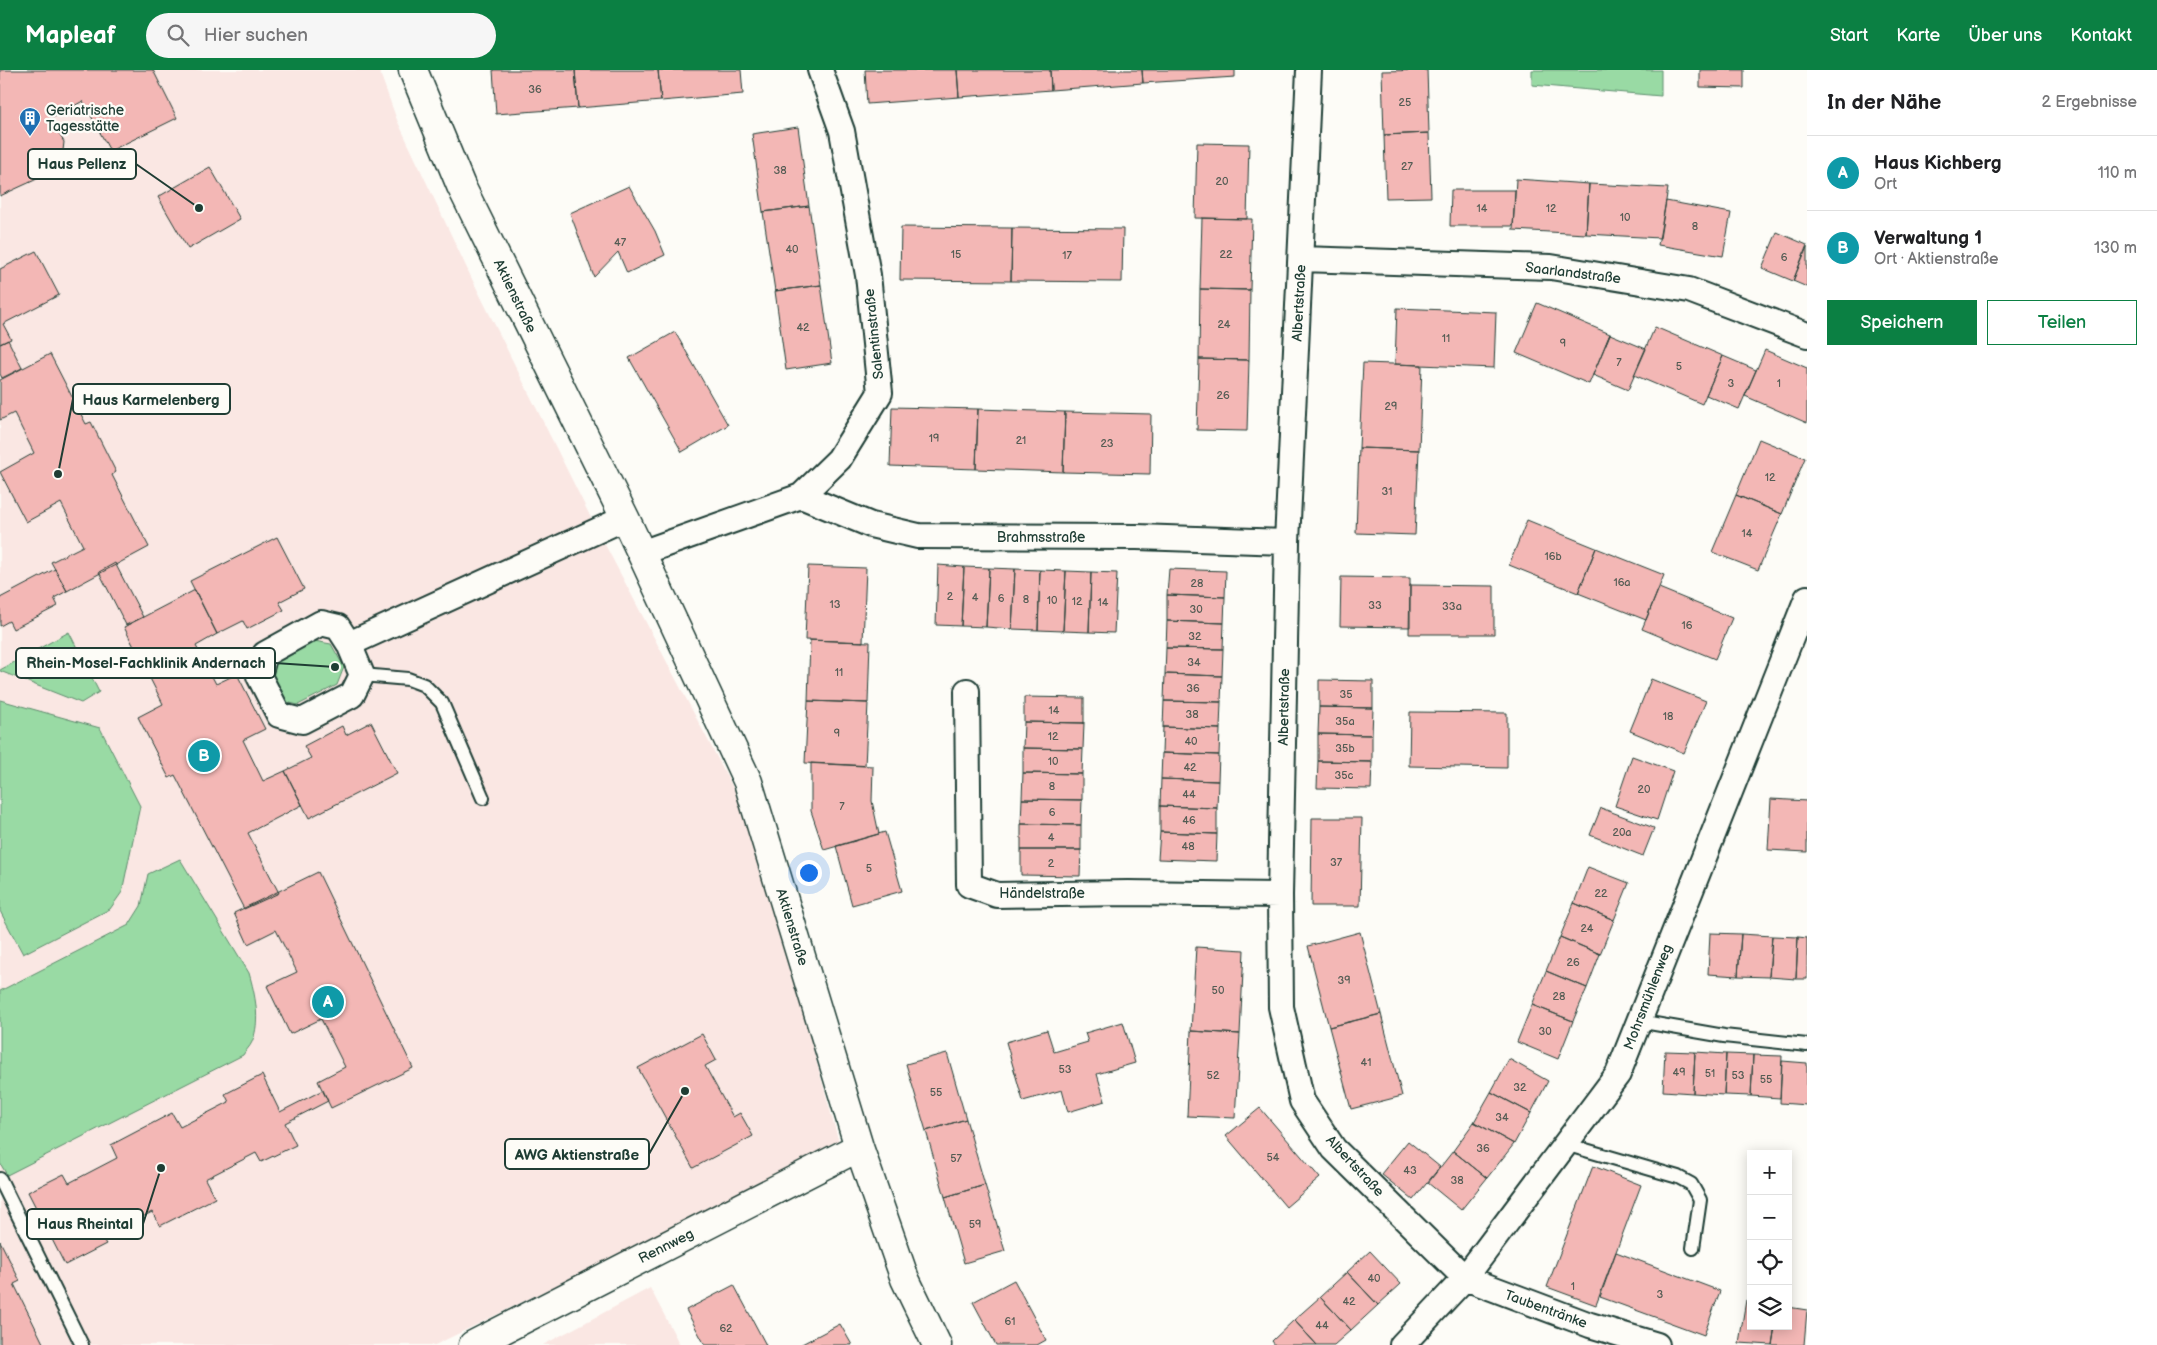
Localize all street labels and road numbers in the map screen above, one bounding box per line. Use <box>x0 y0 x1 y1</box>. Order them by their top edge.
street label: Aktienstraße <box>490 256 540 336</box>
street label: Saarlandstraße <box>1524 259 1622 287</box>
street label: Albertstraße <box>1288 264 1310 342</box>
street label: Salentinstraße <box>861 288 887 380</box>
street label: Brahmsstraße <box>997 529 1085 546</box>
street label: Albertstraße <box>1275 668 1293 746</box>
street label: Händelstraße <box>999 885 1085 902</box>
street label: Aktienstraße <box>772 886 812 968</box>
street label: Mohrsmühlenweg <box>1620 942 1676 1052</box>
street label: Albertstraße <box>1322 1132 1388 1200</box>
street label: Rennweg <box>636 1225 696 1267</box>
street label: Taubentränke <box>1502 1286 1590 1332</box>

